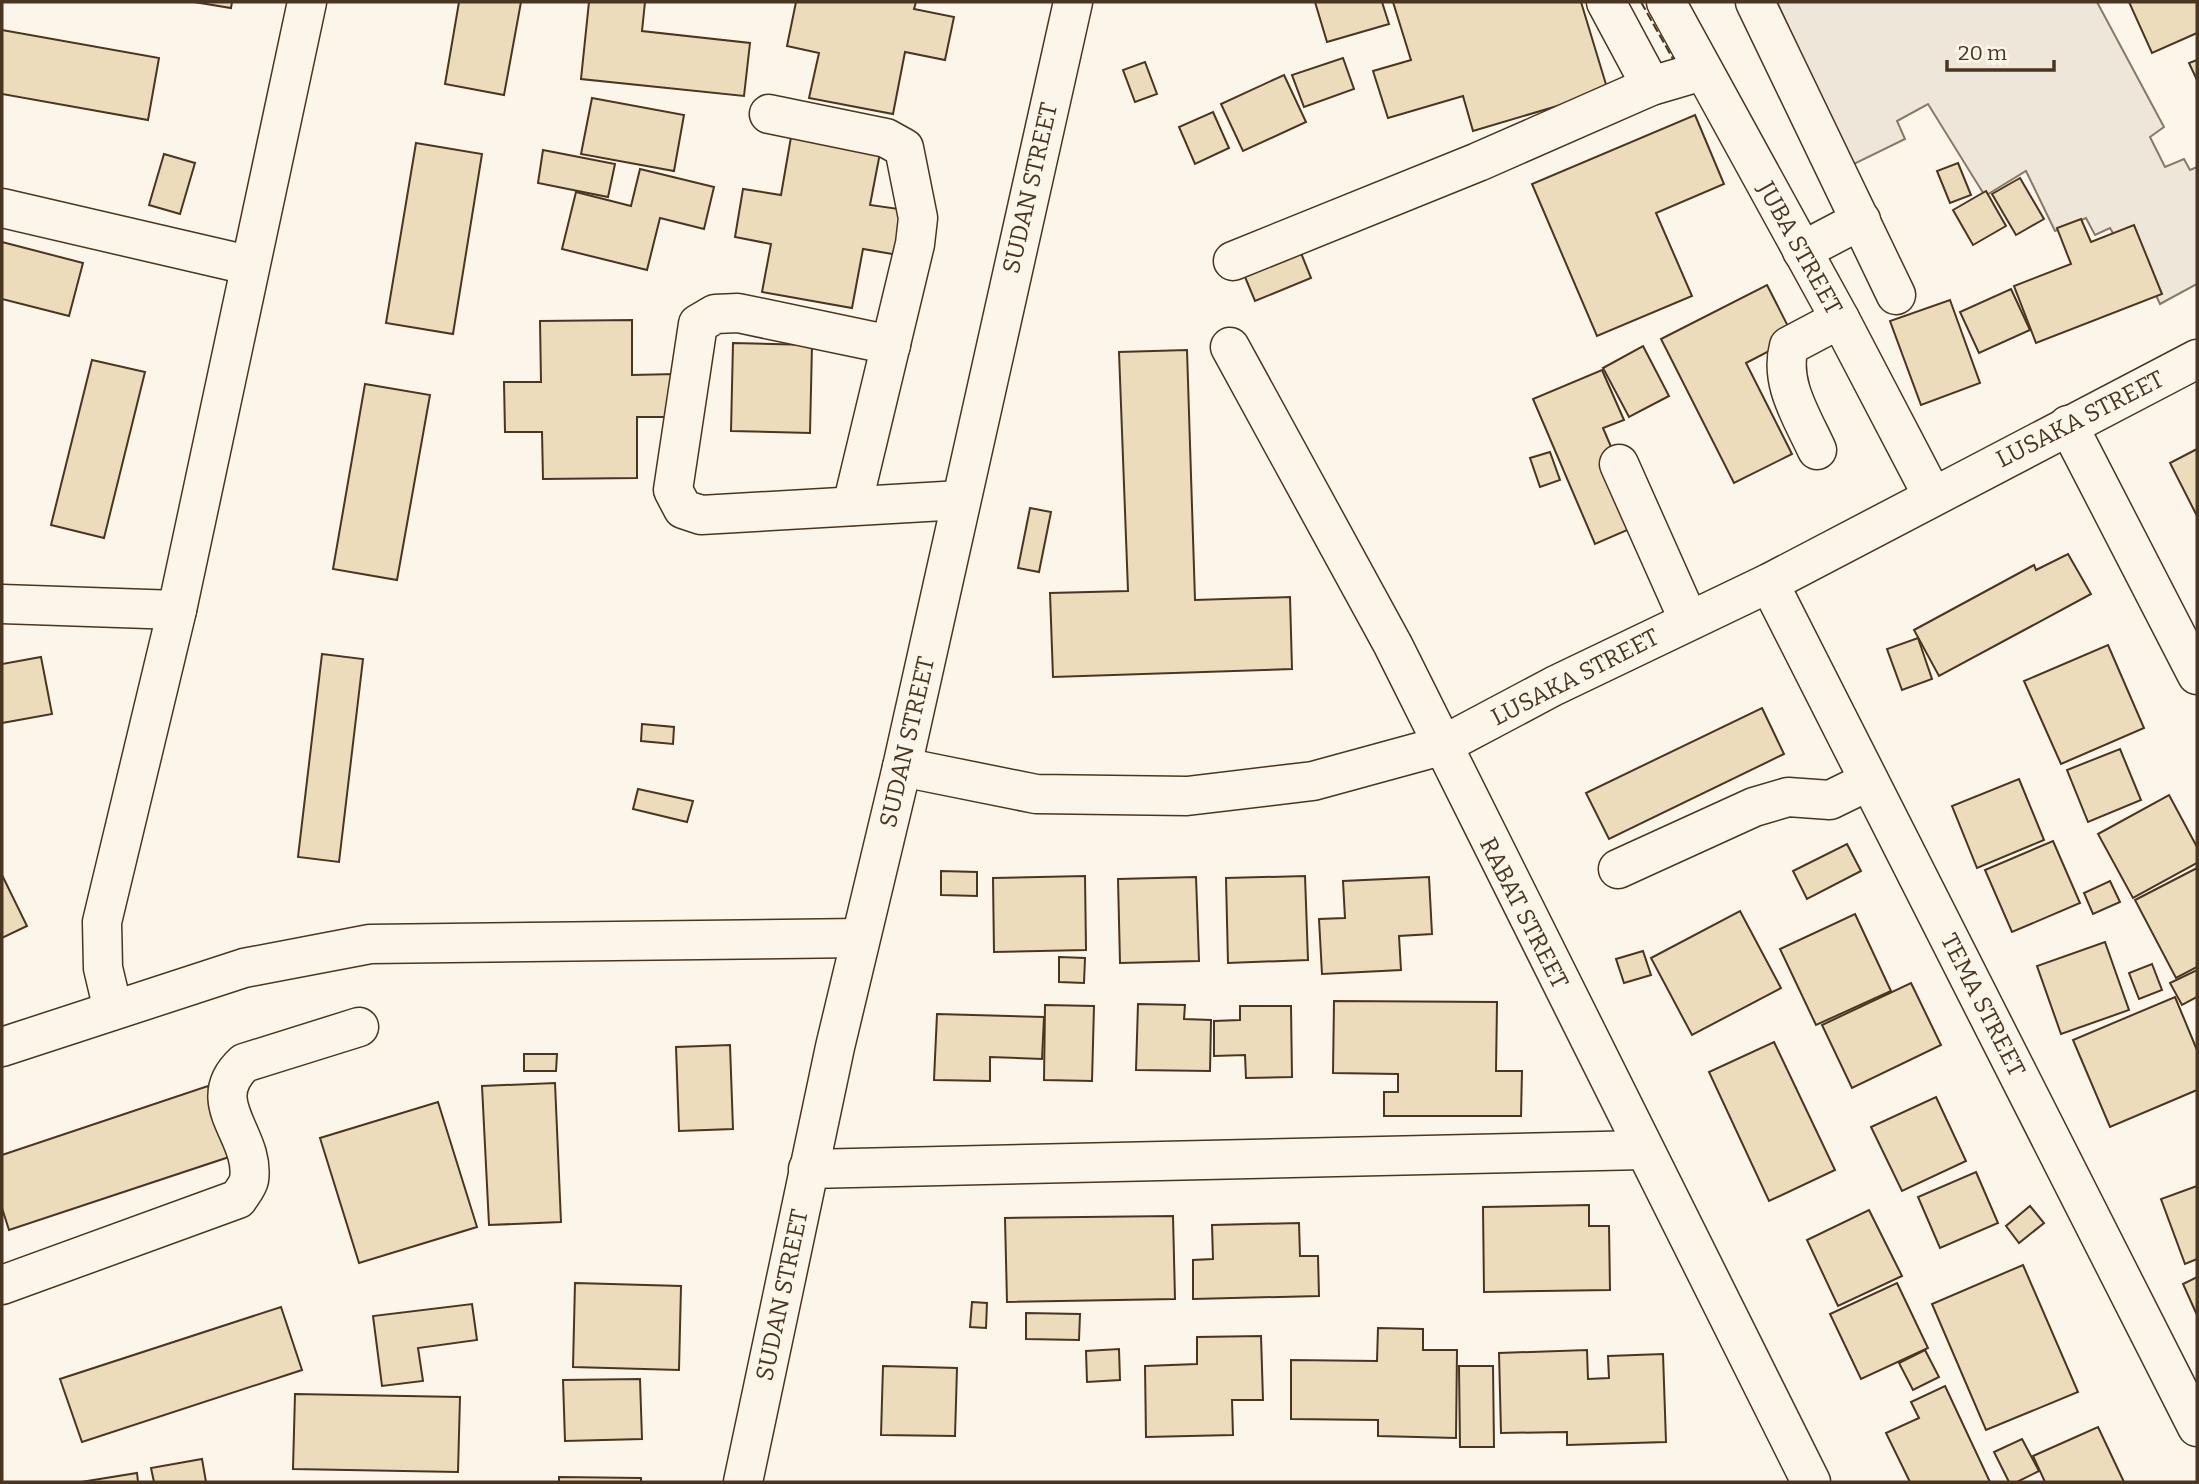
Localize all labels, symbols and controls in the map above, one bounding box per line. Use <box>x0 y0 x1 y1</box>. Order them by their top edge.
scale bar <box>1947 28 2054 72</box>
text: 20 m <box>1958 40 2007 66</box>
street label: SUDAN STREET <box>997 100 1063 276</box>
street label: JUBA STREET <box>1751 176 1848 319</box>
street label: LUSAKA STREET <box>1992 365 2168 473</box>
street label: LUSAKA STREET <box>1487 623 1663 731</box>
street label: SUDAN STREET <box>874 654 940 830</box>
street label: RABAT STREET <box>1474 833 1574 993</box>
street label: TEMA STREET <box>1935 929 2031 1081</box>
street label: SUDAN STREET <box>750 1207 814 1383</box>

